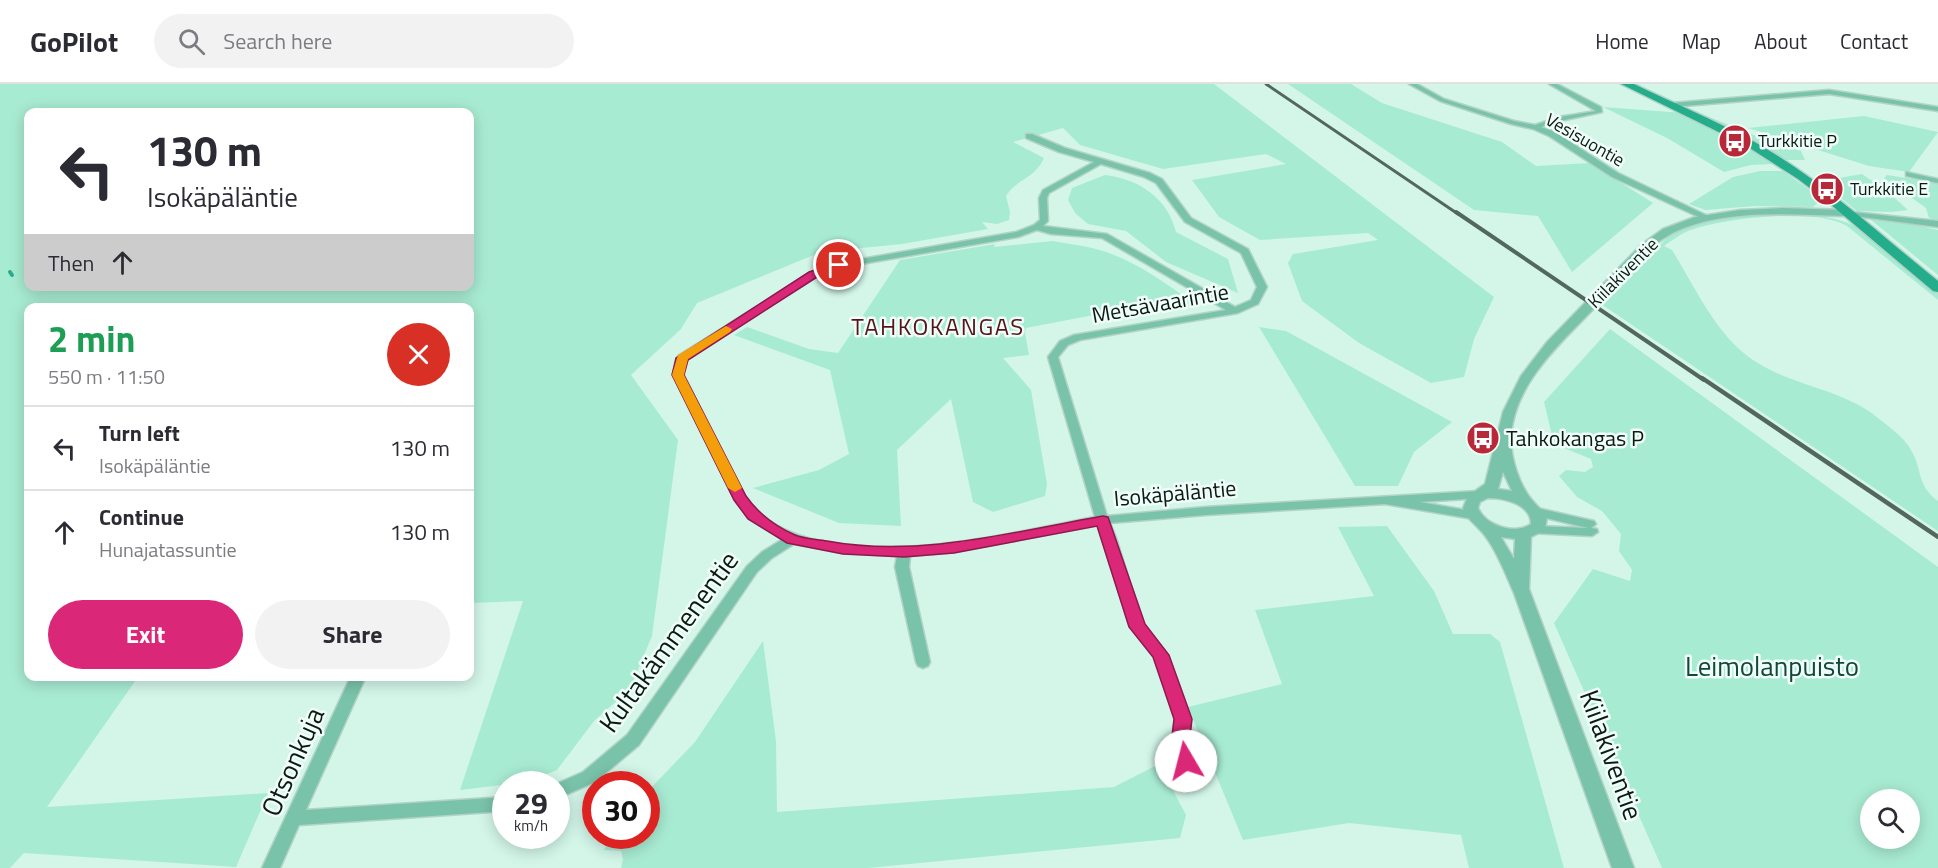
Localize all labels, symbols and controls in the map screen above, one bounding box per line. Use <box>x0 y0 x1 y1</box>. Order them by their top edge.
search box <box>154 14 574 68</box>
text: GoPilot <box>30 20 118 63</box>
text: Search here <box>223 24 332 58</box>
icon: search <box>175 25 208 58</box>
text: Home <box>1595 25 1649 57</box>
text: Map <box>1682 25 1721 57</box>
text: About <box>1754 25 1807 57</box>
text: Contact <box>1840 25 1908 57</box>
street label: Vesisuontie <box>1541 106 1630 173</box>
text: 130 m <box>147 118 262 182</box>
bus stop icon: Turkkitie P <box>1717 123 1753 159</box>
place label: Turkkitie P <box>1758 127 1837 154</box>
icon: left <box>48 132 126 210</box>
bus stop icon: Turkkitie E <box>1809 171 1845 207</box>
place label: Turkkitie E <box>1850 175 1928 202</box>
text: Isokäpäläntie <box>147 176 298 217</box>
street label: Kiilakiventie <box>1581 231 1664 314</box>
pin <box>813 239 864 290</box>
text: Then <box>48 246 94 280</box>
icon: ahead <box>106 246 139 279</box>
icon: arrive <box>822 248 855 281</box>
street label: Metsävaarintie <box>1089 274 1231 332</box>
district label: TAHKOKANGAS <box>851 308 1025 344</box>
text: 2 min <box>48 311 135 366</box>
button: close <box>387 323 450 386</box>
text: 550 m · 11:50 <box>48 361 165 392</box>
text: Turn left <box>99 416 180 450</box>
bus stop icon: Tahkokangas P <box>1465 420 1501 456</box>
place label: Tahkokangas P <box>1506 421 1644 455</box>
text: 130 m <box>390 431 450 465</box>
icon: left <box>48 432 81 465</box>
text: Isokäpäläntie <box>99 450 211 481</box>
street label: Isokäpäläntie <box>1112 471 1238 515</box>
text: Continue <box>99 500 184 534</box>
text: 130 m <box>390 515 450 549</box>
icon: ahead <box>48 516 81 549</box>
text: Hunajatassuntie <box>99 534 237 565</box>
street label: Kultakämmenentie <box>588 542 748 740</box>
button: Exit <box>48 600 243 669</box>
button: Share <box>255 600 450 669</box>
park label: Leimolanpuisto <box>1685 645 1859 686</box>
street label: Kiilakiventie <box>1570 684 1655 825</box>
street label: Otsonkuja <box>249 700 334 822</box>
position arrow <box>1154 729 1218 793</box>
speed limit sign: 30 <box>582 771 660 849</box>
text: 29 <box>514 780 548 826</box>
map controls <box>1860 789 1920 849</box>
button: search <box>1860 789 1920 849</box>
text: km/h <box>514 814 548 837</box>

